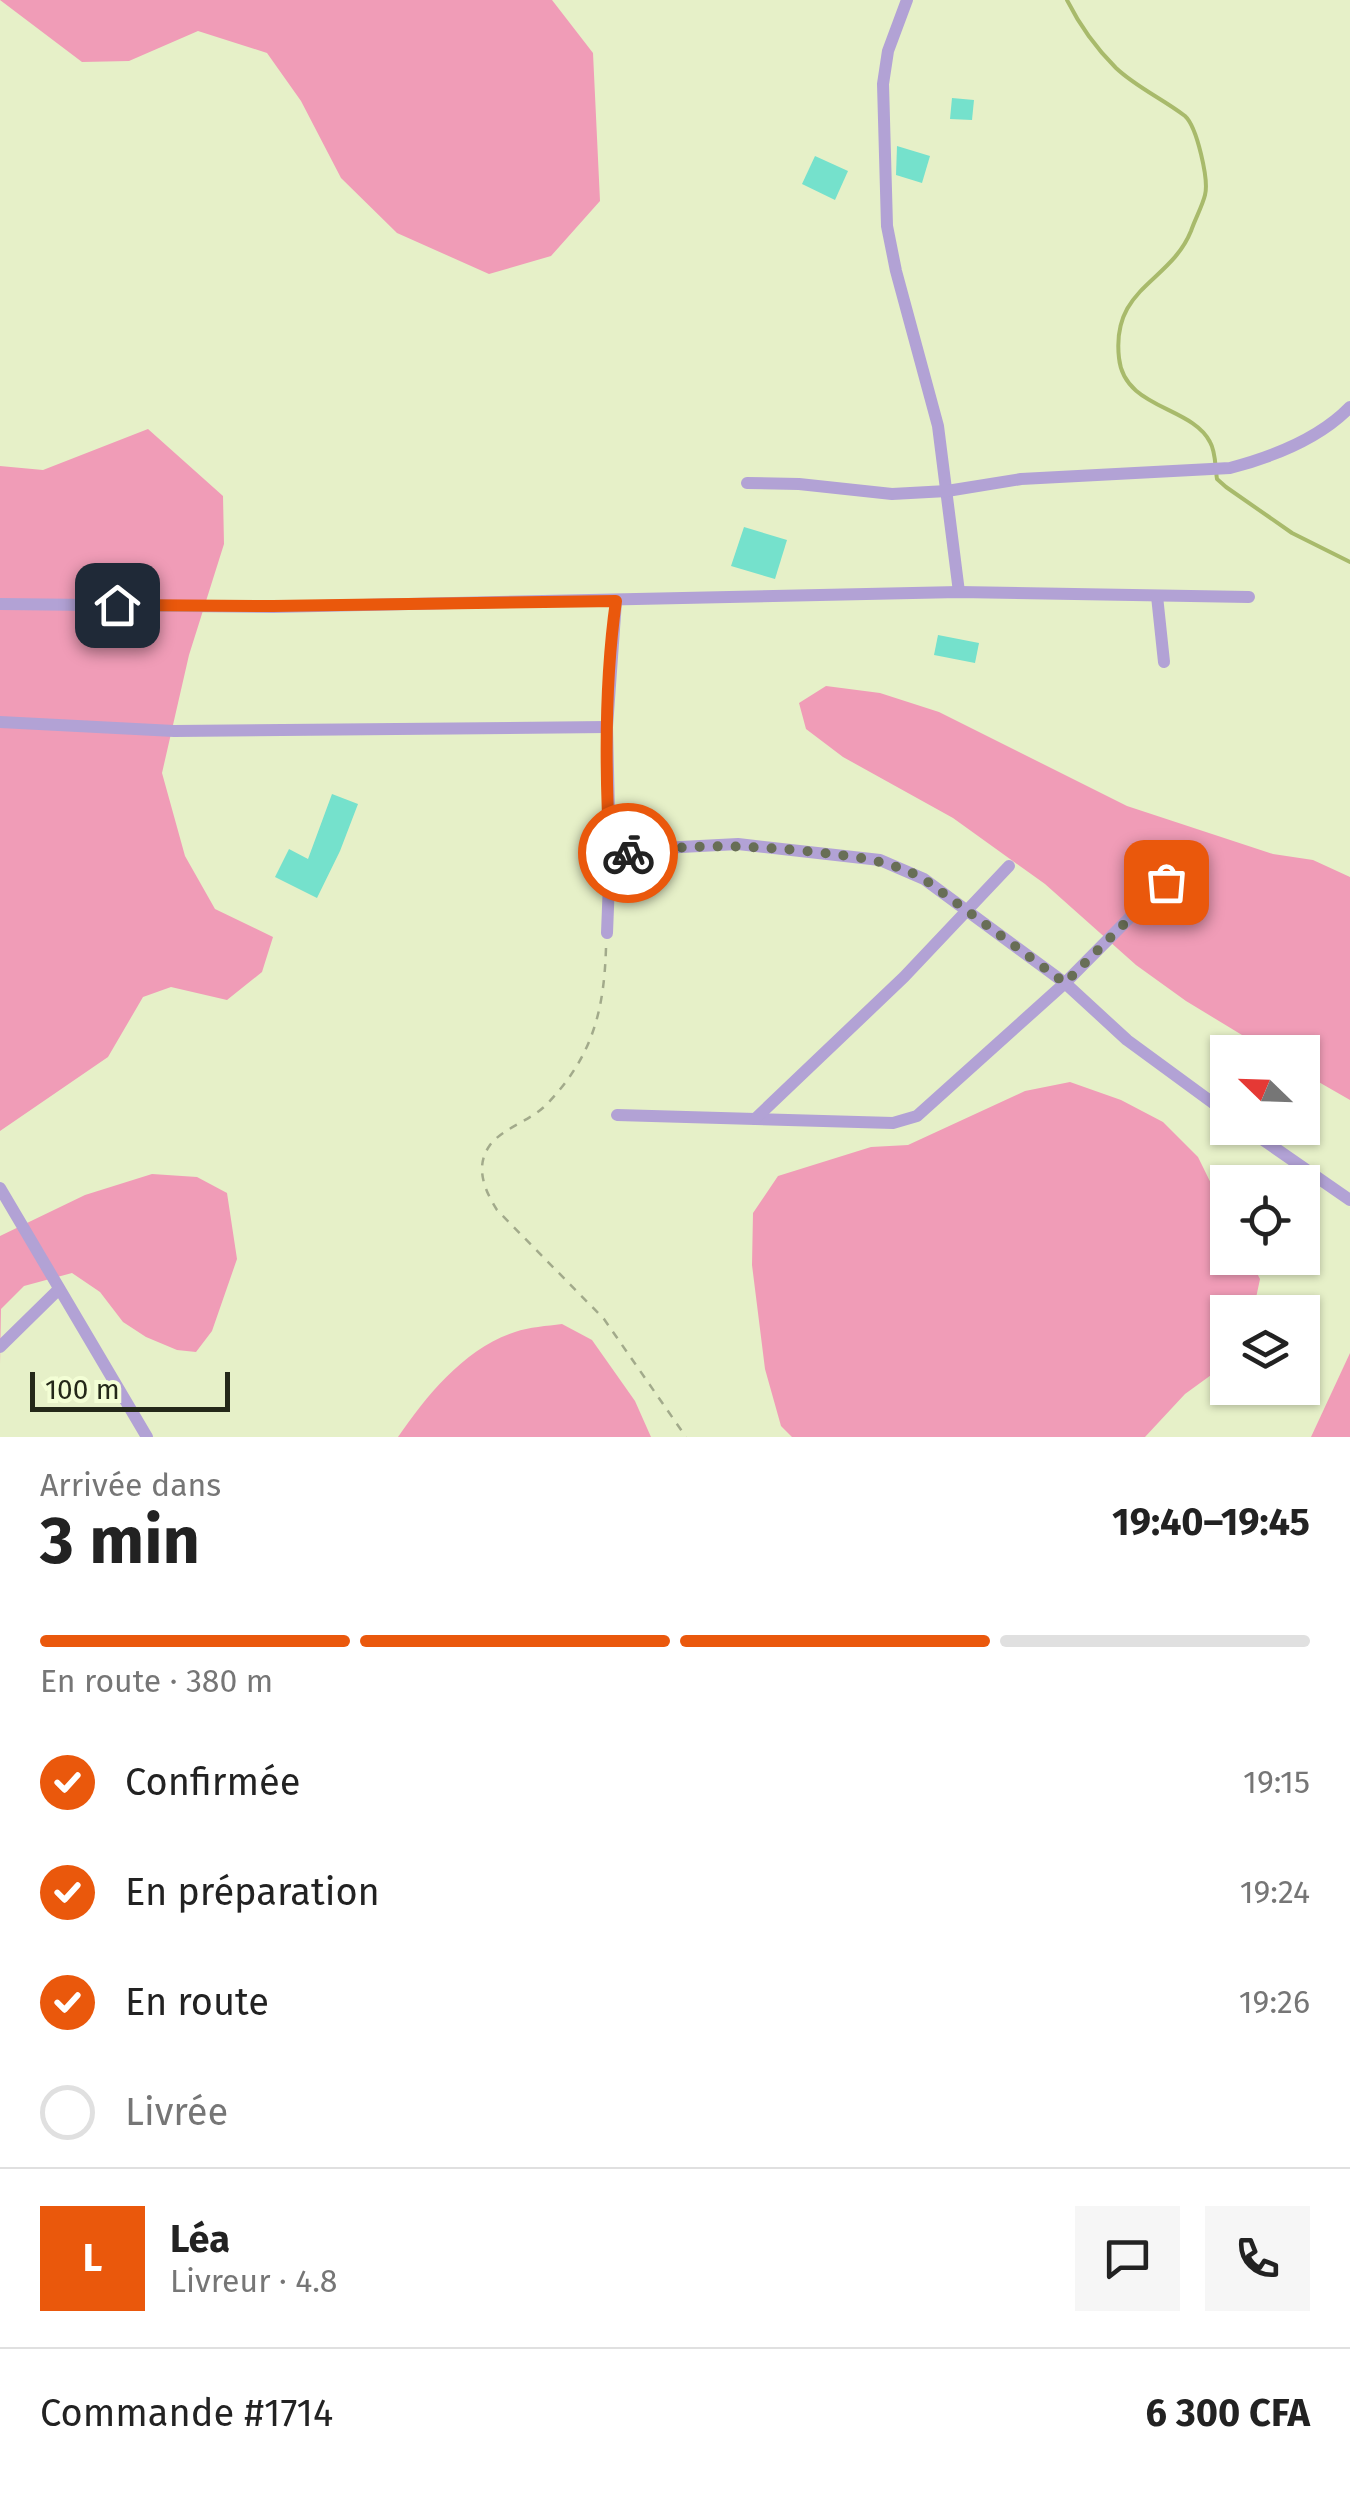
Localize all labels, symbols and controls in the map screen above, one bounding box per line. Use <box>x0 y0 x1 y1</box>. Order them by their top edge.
pin <box>75 563 160 648</box>
icon: home <box>90 578 145 633</box>
courier <box>578 803 678 903</box>
icon: bike <box>601 826 656 881</box>
pin <box>1124 840 1209 925</box>
icon: bag <box>1139 855 1194 910</box>
north arrow <box>1210 1035 1320 1145</box>
map controls <box>1210 1035 1320 1405</box>
button: locate <box>1210 1165 1320 1275</box>
button: layers <box>1210 1295 1320 1405</box>
scale bar <box>30 1367 230 1412</box>
text: 100 m <box>45 1373 120 1406</box>
text: Arrivée dans <box>40 1466 221 1504</box>
text: 19:40–19:45 <box>1112 1499 1310 1545</box>
text: 3 min <box>40 1502 200 1580</box>
text: En route · 380 m <box>40 1662 273 1700</box>
icon: check <box>40 1755 95 1810</box>
text: Confirmée <box>125 1759 301 1805</box>
text: 19:15 <box>1243 1763 1310 1801</box>
icon: check <box>40 1865 95 1920</box>
text: En préparation <box>125 1869 380 1915</box>
text: 19:24 <box>1240 1873 1310 1911</box>
icon: check <box>40 1975 95 2030</box>
text: En route <box>125 1979 269 2025</box>
text: 19:26 <box>1239 1983 1310 2021</box>
text: Livrée <box>125 2089 228 2135</box>
button: chat <box>1075 2206 1180 2311</box>
button: phone <box>1205 2206 1310 2311</box>
text: Léa <box>170 2216 230 2262</box>
text: L <box>83 2235 102 2281</box>
text: Livreur · 4.8 <box>170 2262 338 2300</box>
text: Commande #1714 <box>40 2390 333 2436</box>
text: 6 300 CFA <box>1145 2390 1310 2436</box>

